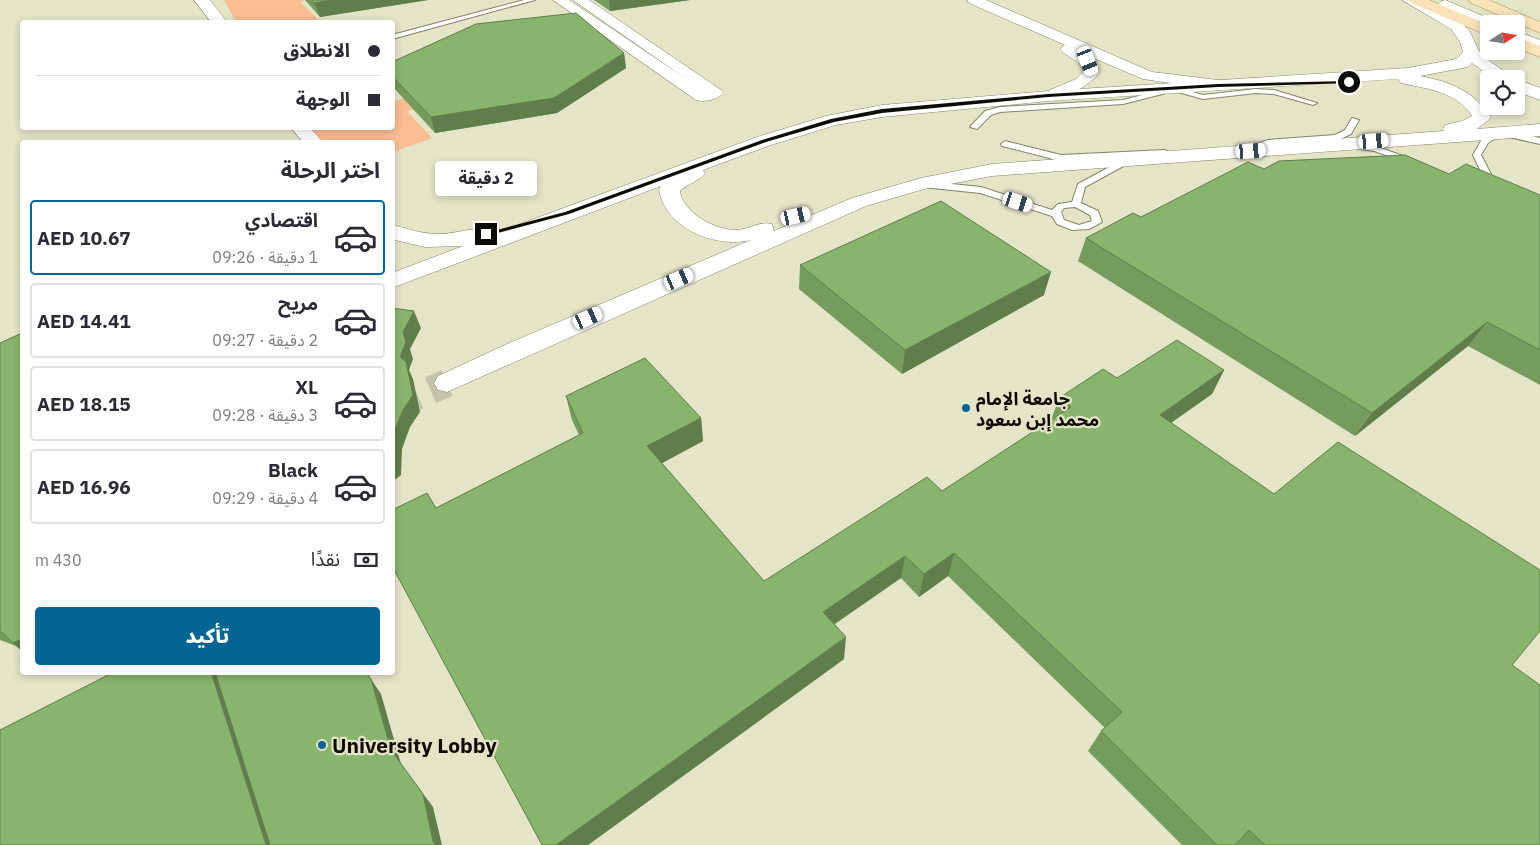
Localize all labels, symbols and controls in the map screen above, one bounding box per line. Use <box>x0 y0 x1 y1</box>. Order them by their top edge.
north arrow <box>1480 15 1525 60</box>
map controls <box>1480 15 1525 115</box>
text: الانطلاق <box>284 38 350 62</box>
car <box>1075 44 1100 78</box>
button: locate <box>1480 70 1525 115</box>
route start <box>1338 71 1360 93</box>
text: الوجهة <box>296 87 350 111</box>
car <box>1358 132 1389 150</box>
car <box>1235 142 1266 160</box>
text: اختر الرحلة <box>281 155 380 184</box>
callout: 2 دقيقة <box>435 162 537 196</box>
text: 2 دقيقة <box>458 168 514 188</box>
car <box>1001 190 1034 214</box>
car <box>779 205 812 227</box>
text: اقتصادي <box>245 208 318 232</box>
icon: car <box>333 215 378 260</box>
route end <box>475 223 497 245</box>
text: AED 10.67 <box>37 226 131 250</box>
text: 1 دقيقة · 09:26 <box>212 247 318 267</box>
car <box>662 266 695 292</box>
text: مريح <box>278 291 318 315</box>
icon: car <box>333 298 378 343</box>
car <box>571 305 604 331</box>
text: AED 14.41 <box>37 309 131 333</box>
text: 2 دقيقة · 09:27 <box>212 330 318 350</box>
text: XL <box>295 375 318 399</box>
icon: car <box>333 381 378 426</box>
place label: جامعة الإمام محمد إبن سعود <box>976 387 1099 432</box>
text: AED 18.15 <box>37 392 131 416</box>
marker: جامعة الإمام محمد إبن سعود <box>960 402 972 414</box>
text: 3 دقيقة · 09:28 <box>212 405 318 425</box>
text: Black <box>268 458 318 482</box>
icon: car <box>333 464 378 509</box>
text: AED 16.96 <box>37 475 131 499</box>
text: 4 دقيقة · 09:29 <box>212 488 318 508</box>
icon: cash <box>352 546 380 574</box>
text: نقدًا <box>311 547 340 571</box>
text: 430 m <box>35 550 82 570</box>
button: تأكيد <box>35 607 380 665</box>
place label: University Lobby <box>332 731 497 759</box>
marker: University Lobby <box>316 739 328 751</box>

